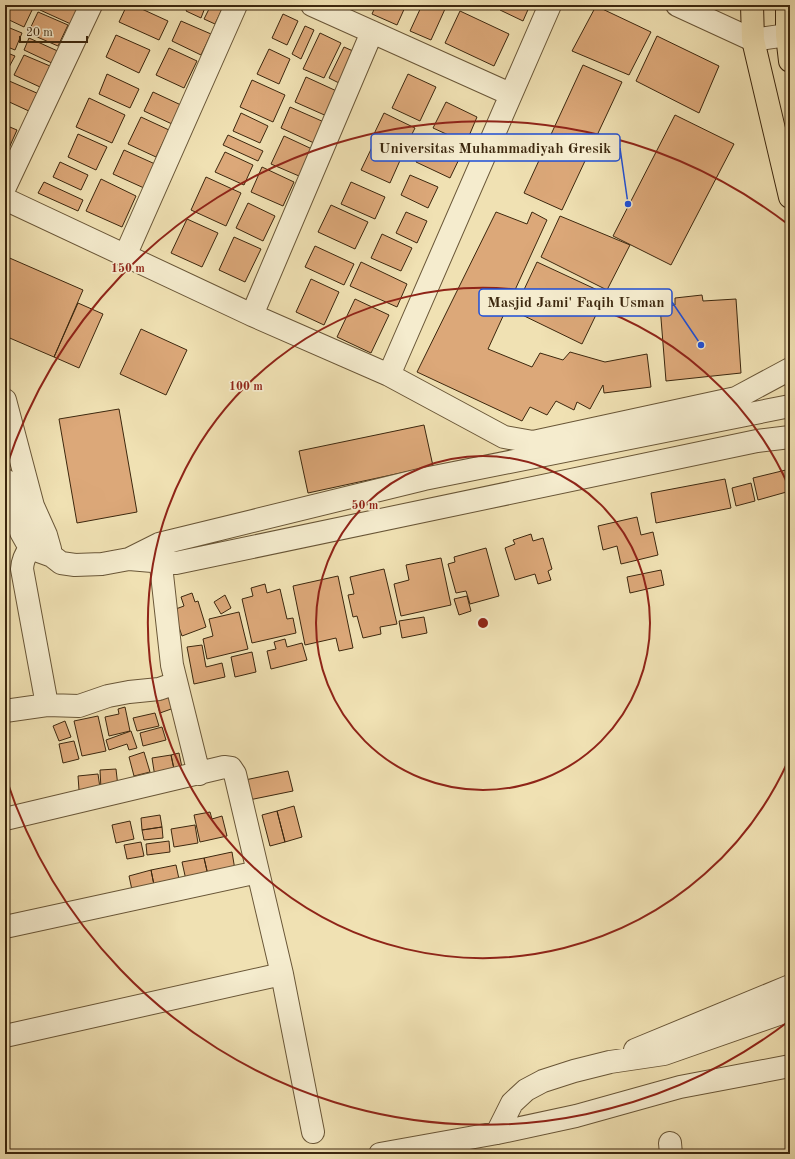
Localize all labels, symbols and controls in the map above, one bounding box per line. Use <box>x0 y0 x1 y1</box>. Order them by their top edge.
scale bar <box>20 18 87 44</box>
text: 20 m <box>26 27 53 39</box>
callout: Universitas Muhammadiyah Gresik <box>371 134 620 161</box>
text: Universitas Muhammadiyah Gresik <box>379 142 612 157</box>
text: 150 m <box>111 262 145 275</box>
callout: Masjid Jami' Faqih Usman <box>479 289 672 316</box>
text: Masjid Jami' Faqih Usman <box>487 296 665 311</box>
text: 100 m <box>229 381 263 393</box>
text: 50 m <box>352 499 379 512</box>
centre of rings <box>476 616 490 630</box>

